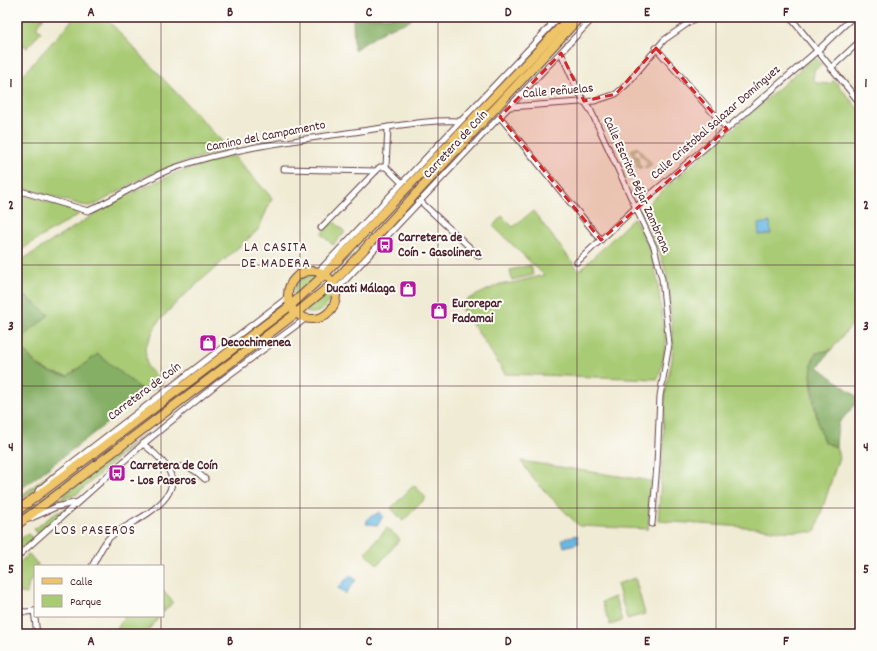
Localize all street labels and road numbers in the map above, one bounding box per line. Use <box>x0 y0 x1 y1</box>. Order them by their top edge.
street label: Calle Cristobal Salazar Domínguez <box>647 61 785 185</box>
street label: Calle Peñuelas <box>522 79 594 105</box>
street label: Carretera de Coín <box>419 106 493 184</box>
street label: Calle Escritor Béjar Zambrana <box>597 113 675 257</box>
street label: Camino del Campamento <box>205 116 328 158</box>
street label: Carretera de Coín <box>104 358 186 426</box>

